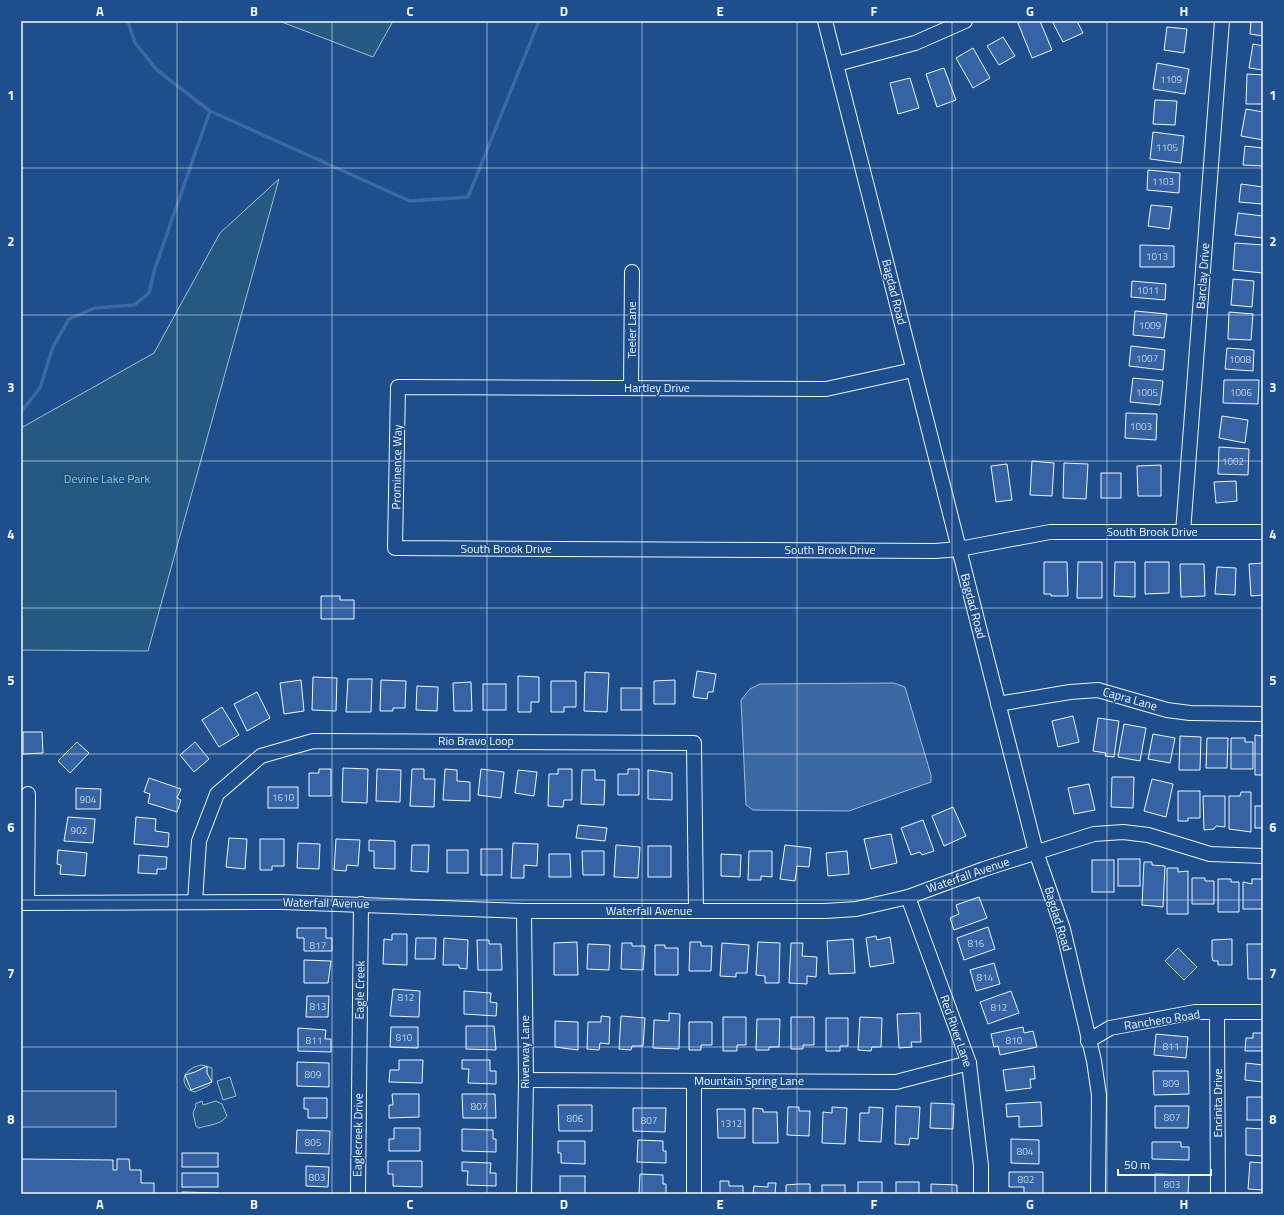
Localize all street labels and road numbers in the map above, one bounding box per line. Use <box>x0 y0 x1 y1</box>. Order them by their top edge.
street label: Barclay Drive <box>1191 242 1214 310</box>
street label: Bagdad Road <box>877 257 912 327</box>
street label: Teeler Lane <box>622 301 641 359</box>
street label: Hartley Drive <box>624 378 690 397</box>
street label: Prominence Way <box>386 424 407 510</box>
street label: South Brook Drive <box>1106 522 1198 541</box>
street label: South Brook Drive <box>460 539 552 558</box>
street label: South Brook Drive <box>784 540 876 559</box>
street label: Bagdad Road <box>956 571 991 641</box>
street label: Capra Lane <box>1101 682 1160 715</box>
street label: Rio Bravo Loop <box>438 731 514 750</box>
street label: Waterfall Avenue <box>924 851 1012 898</box>
street label: Bagdad Road <box>1040 884 1077 954</box>
street label: Waterfall Avenue <box>283 892 369 913</box>
street label: Waterfall Avenue <box>606 901 692 920</box>
street label: Eagle Creek <box>349 960 370 1019</box>
street label: Red River Lane <box>935 992 978 1069</box>
street label: Ranchero Road <box>1123 1004 1201 1035</box>
street label: Riverway Lane <box>515 1015 534 1089</box>
street label: Encinita Drive <box>1208 1068 1227 1138</box>
street label: Mountain Spring Lane <box>694 1071 804 1090</box>
street label: Eaglecreek Drive <box>347 1093 368 1177</box>

